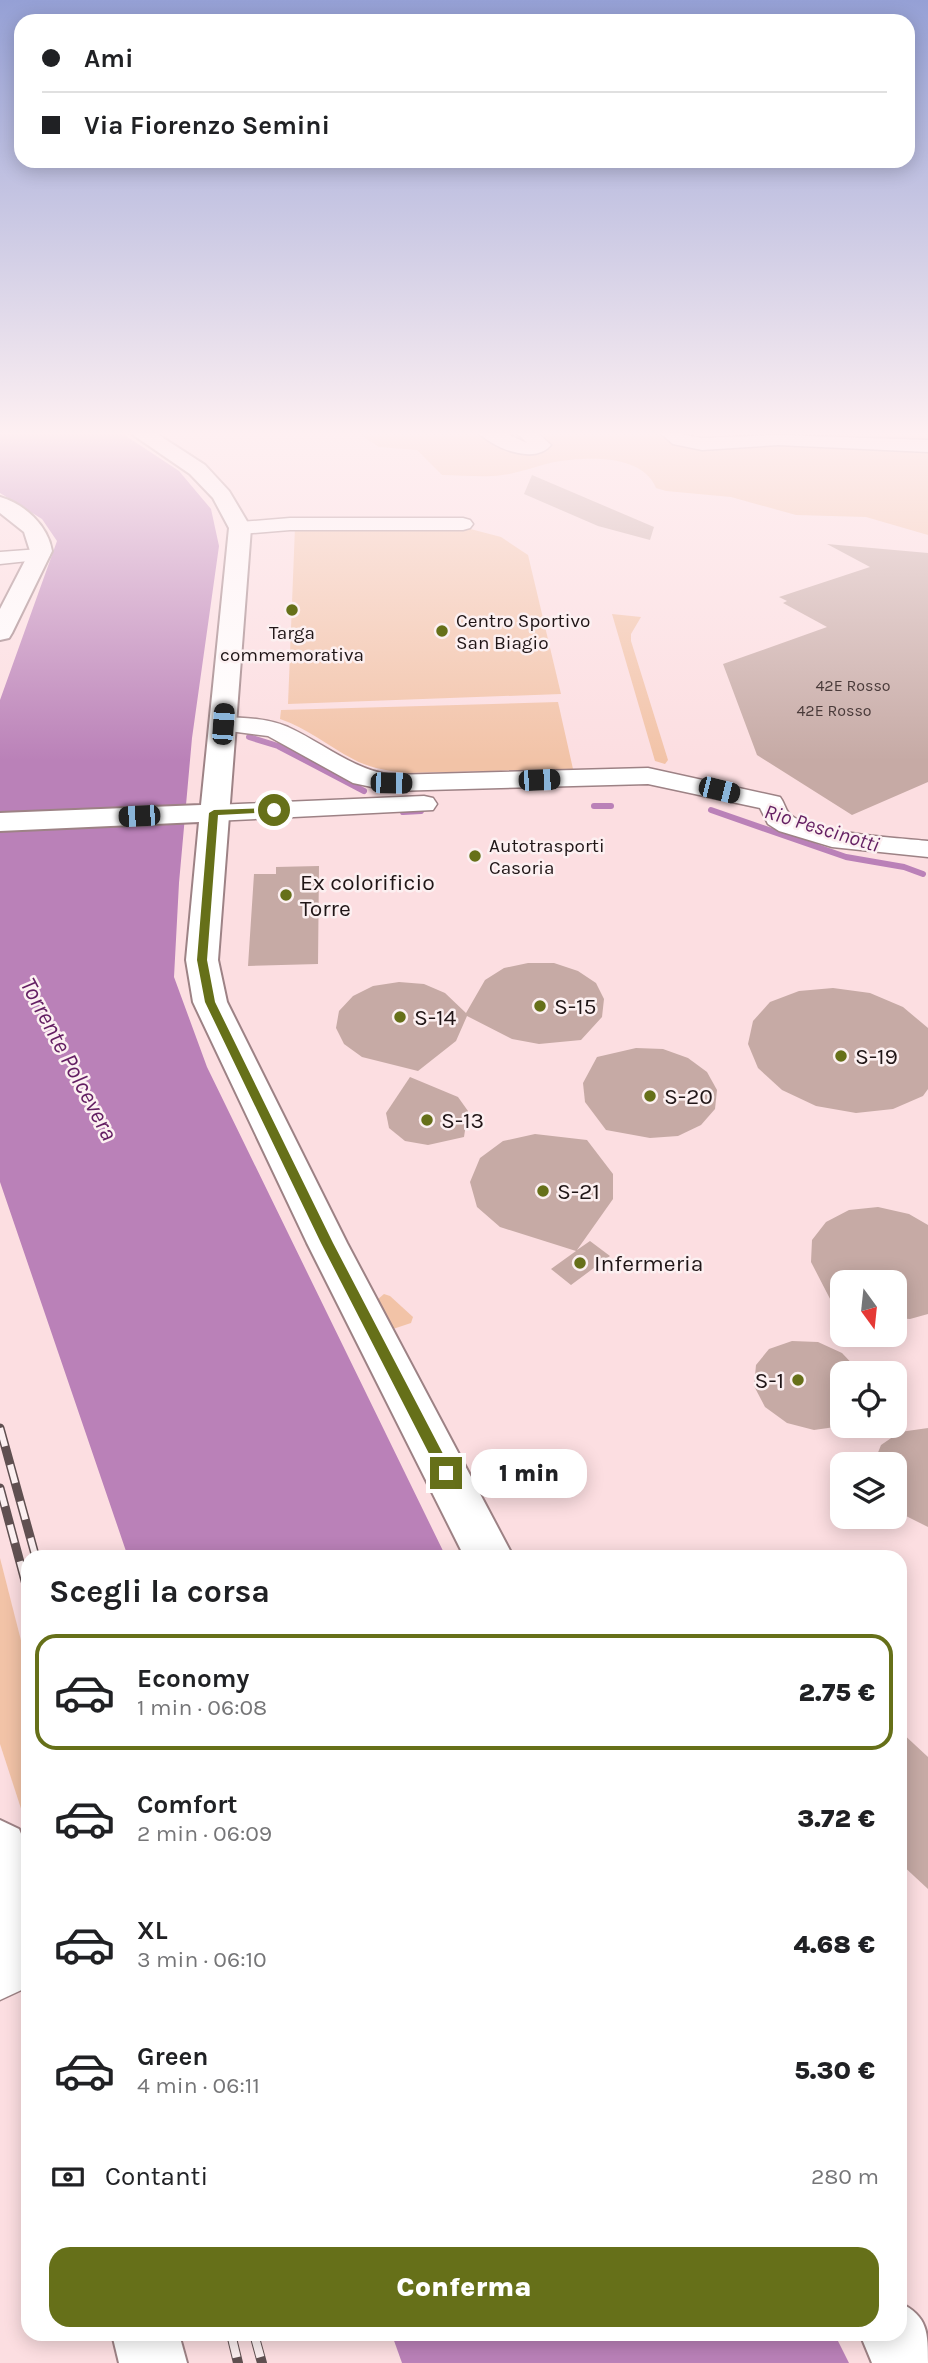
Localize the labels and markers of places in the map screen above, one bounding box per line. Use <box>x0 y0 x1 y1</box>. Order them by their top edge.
marker: Targa commemorativa <box>284 602 300 618</box>
place label: Centro Sportivo San Biagio <box>456 610 590 654</box>
place label: Targa commemorativa <box>220 622 364 666</box>
marker: Centro Sportivo San Biagio <box>434 623 450 639</box>
place label: Autotrasporti Casoria <box>489 835 605 879</box>
marker: Autotrasporti Casoria <box>467 848 483 864</box>
place label: Ex colorificio Torre <box>300 869 435 922</box>
marker: Ex colorificio Torre <box>278 887 294 903</box>
place label: S-15 <box>554 993 597 1020</box>
marker: S-15 <box>532 998 548 1014</box>
place label: S-14 <box>414 1004 457 1031</box>
marker: S-14 <box>392 1009 408 1025</box>
place label: S-19 <box>855 1043 898 1070</box>
marker: S-19 <box>833 1048 849 1064</box>
place label: S-20 <box>664 1083 713 1110</box>
marker: S-20 <box>642 1088 658 1104</box>
place label: S-13 <box>441 1107 484 1134</box>
marker: S-13 <box>419 1112 435 1128</box>
place label: S-21 <box>557 1178 600 1205</box>
marker: S-21 <box>535 1183 551 1199</box>
place label: Infermeria <box>594 1250 703 1277</box>
marker: Infermeria <box>572 1255 588 1271</box>
place label: S-1 <box>754 1367 784 1394</box>
marker: S-1 <box>790 1372 806 1388</box>

